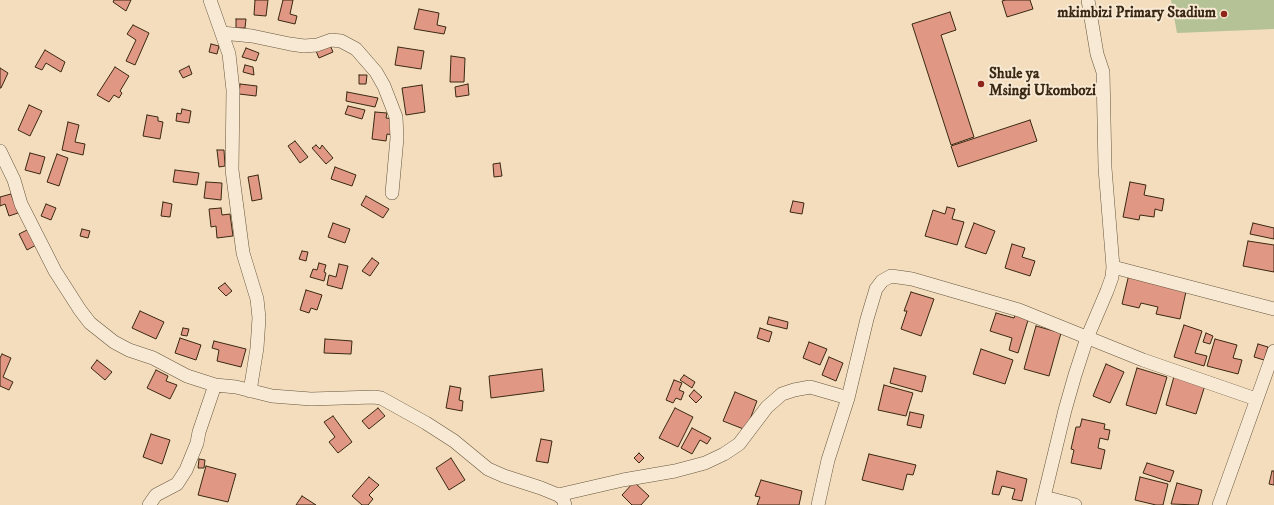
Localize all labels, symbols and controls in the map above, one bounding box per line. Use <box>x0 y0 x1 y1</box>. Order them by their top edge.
place label: mkimbizi Primary Stadium <box>1057 5 1216 23</box>
marker: mkimbizi Primary Stadium <box>1219 9 1229 19</box>
place label: Shule ya Msingi Ukombozi <box>989 66 1096 101</box>
marker: Shule ya Msingi Ukombozi <box>976 79 986 89</box>

